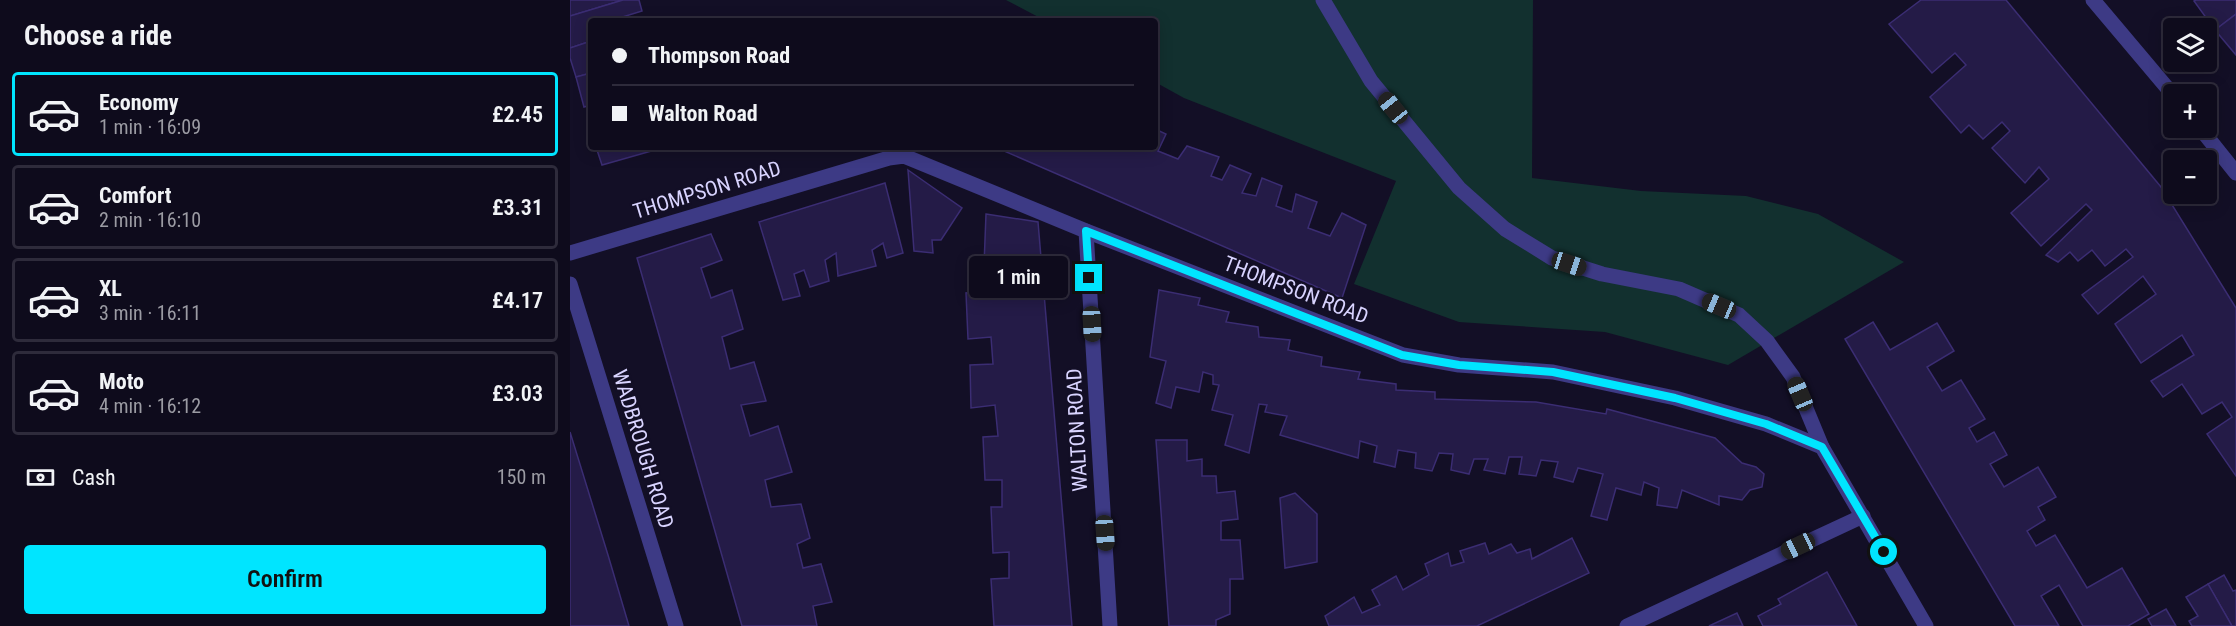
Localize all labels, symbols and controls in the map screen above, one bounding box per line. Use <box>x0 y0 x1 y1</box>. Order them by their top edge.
map controls <box>2163 18 2217 204</box>
button: layers <box>2163 18 2217 72</box>
text: Choose a ride <box>24 20 172 52</box>
text: Thompson Road <box>648 43 790 68</box>
button: + <box>2163 84 2217 138</box>
icon: car <box>27 87 81 141</box>
car <box>1375 88 1411 128</box>
text: Economy <box>99 90 179 115</box>
text: Walton Road <box>648 101 758 126</box>
text: £2.45 <box>492 102 543 127</box>
text: 1 min · 16:09 <box>99 115 201 139</box>
button: − <box>2163 150 2217 204</box>
street label: THOMPSON ROAD <box>630 156 784 224</box>
icon: car <box>27 180 81 234</box>
text: Comfort <box>99 183 172 208</box>
text: £3.31 <box>492 195 543 220</box>
text: 2 min · 16:10 <box>99 208 201 232</box>
car <box>1549 250 1589 278</box>
street label: THOMPSON ROAD <box>1220 251 1372 329</box>
callout: 1 min <box>969 257 1068 299</box>
route end <box>1075 264 1102 291</box>
text: 1 min <box>996 265 1041 289</box>
icon: car <box>27 273 81 327</box>
text: XL <box>99 276 122 301</box>
text: £4.17 <box>492 288 543 313</box>
car <box>1699 291 1739 321</box>
text: 3 min · 16:11 <box>99 301 201 325</box>
car <box>1082 306 1102 342</box>
icon: car <box>27 366 81 420</box>
street label: WADBROUGH ROAD <box>607 367 679 531</box>
street label: WALTON ROAD <box>1062 368 1092 492</box>
text: Moto <box>99 369 144 394</box>
car <box>1785 374 1815 414</box>
text: £3.03 <box>492 381 543 406</box>
text: 4 min · 16:12 <box>99 394 201 418</box>
icon: cash <box>24 461 57 494</box>
text: Cash <box>72 465 116 490</box>
text: 150 m <box>497 465 546 489</box>
car <box>1095 514 1115 552</box>
car <box>1778 530 1818 562</box>
route start <box>1870 538 1897 565</box>
button: Confirm <box>24 545 546 614</box>

